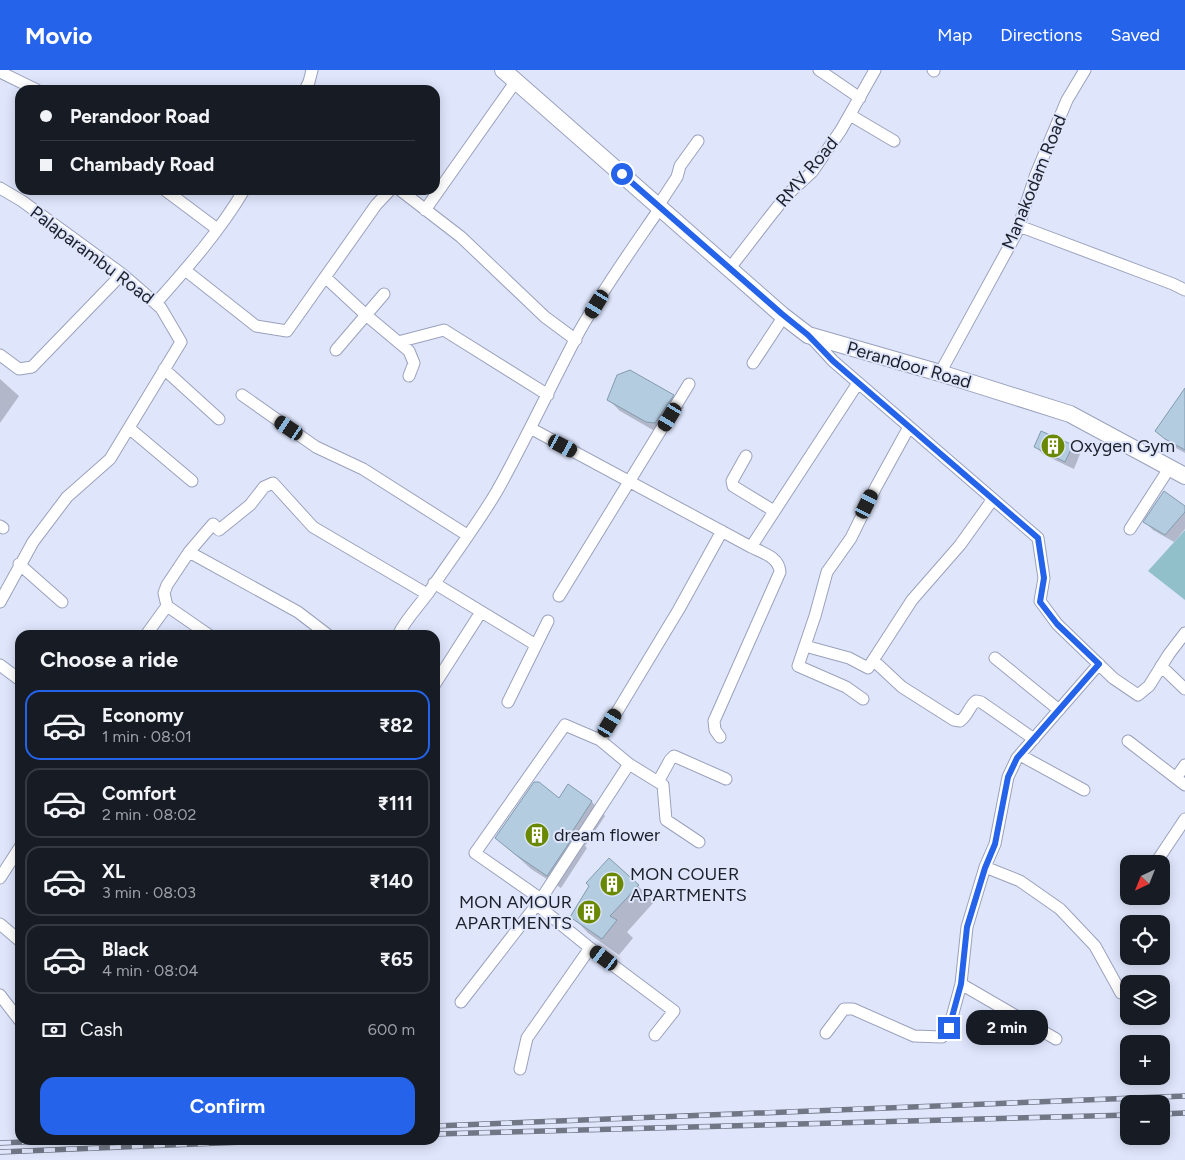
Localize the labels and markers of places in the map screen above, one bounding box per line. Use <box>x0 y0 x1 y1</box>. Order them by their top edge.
building icon: Oxygen Gym <box>1040 433 1066 459</box>
place label: Oxygen Gym <box>1070 435 1175 457</box>
building icon: dream flower <box>524 822 550 848</box>
place label: dream flower <box>554 824 660 846</box>
place label: MON COUER APARTMENTS <box>630 863 747 906</box>
building icon: MON COUER APARTMENTS <box>599 871 625 897</box>
place label: MON AMOUR APARTMENTS <box>455 891 572 934</box>
building icon: MON AMOUR APARTMENTS <box>576 899 602 925</box>

